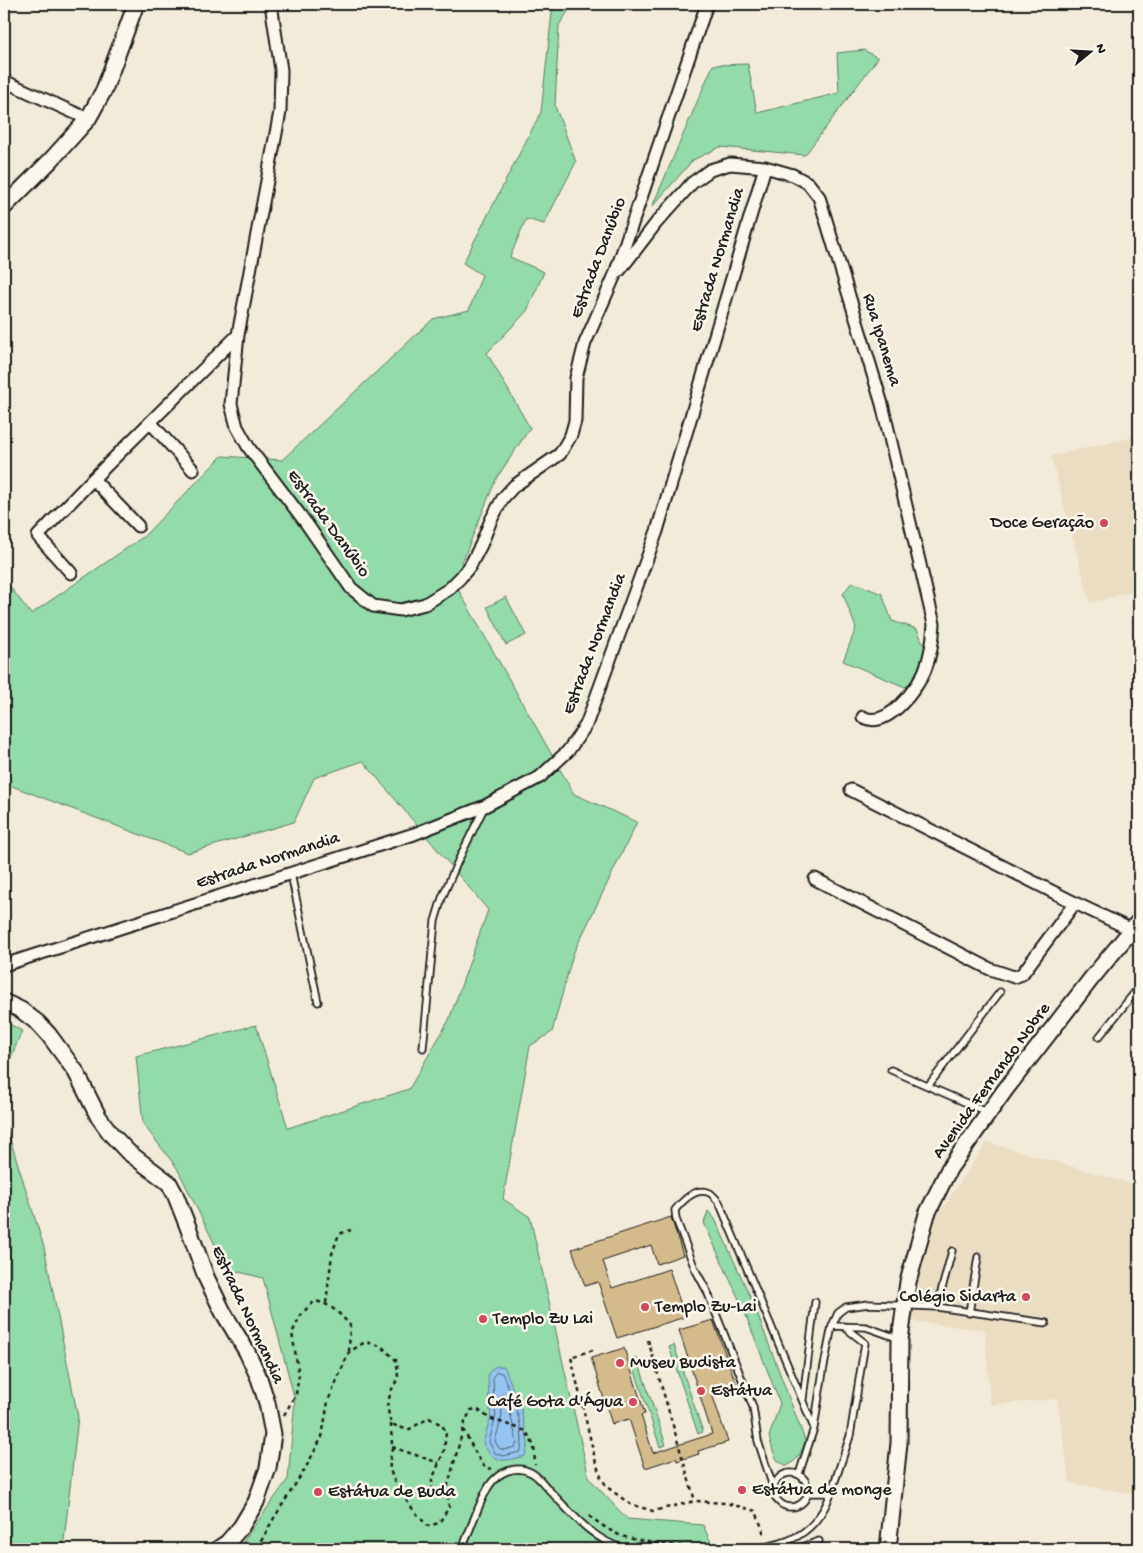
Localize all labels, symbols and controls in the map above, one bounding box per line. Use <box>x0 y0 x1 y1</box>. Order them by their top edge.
north arrow <box>1066 28 1116 78</box>
text: N <box>1090 42 1109 56</box>
street label: Estrada Normandia <box>686 184 750 335</box>
street label: Estrada Danúbio <box>566 195 632 321</box>
street label: Rua Ipanema <box>857 291 905 390</box>
street label: Estrada Danúbio <box>282 466 374 582</box>
place label: Doce Geração <box>990 513 1094 534</box>
marker: Doce Geração <box>1098 517 1110 529</box>
street label: Estrada Normandia <box>558 569 632 718</box>
street label: Estrada Normandia <box>194 828 343 894</box>
street label: Avenida Fernando Nobre <box>928 998 1056 1163</box>
street label: Estrada Normandia <box>206 1243 289 1388</box>
place label: Colégio Sidarta <box>899 1287 1017 1308</box>
marker: Colégio Sidarta <box>1020 1291 1032 1303</box>
place label: Templo Zu-Lai <box>654 1297 757 1318</box>
marker: Templo Zu-Lai <box>639 1301 651 1313</box>
place label: Templo Zu Lai <box>492 1309 593 1330</box>
marker: Templo Zu Lai <box>477 1313 489 1325</box>
place label: Museu Budista <box>630 1353 737 1374</box>
marker: Museu Budista <box>614 1357 626 1369</box>
place label: Estátua <box>711 1381 773 1402</box>
marker: Estátua <box>695 1385 707 1397</box>
place label: Café Gota d'Água <box>487 1391 624 1413</box>
marker: Café Gota d'Água <box>627 1396 639 1408</box>
place label: Estátua de monge <box>752 1480 892 1501</box>
place label: Estátua de Buda <box>328 1482 457 1503</box>
marker: Estátua de monge <box>736 1484 748 1496</box>
marker: Estátua de Buda <box>312 1486 324 1498</box>

